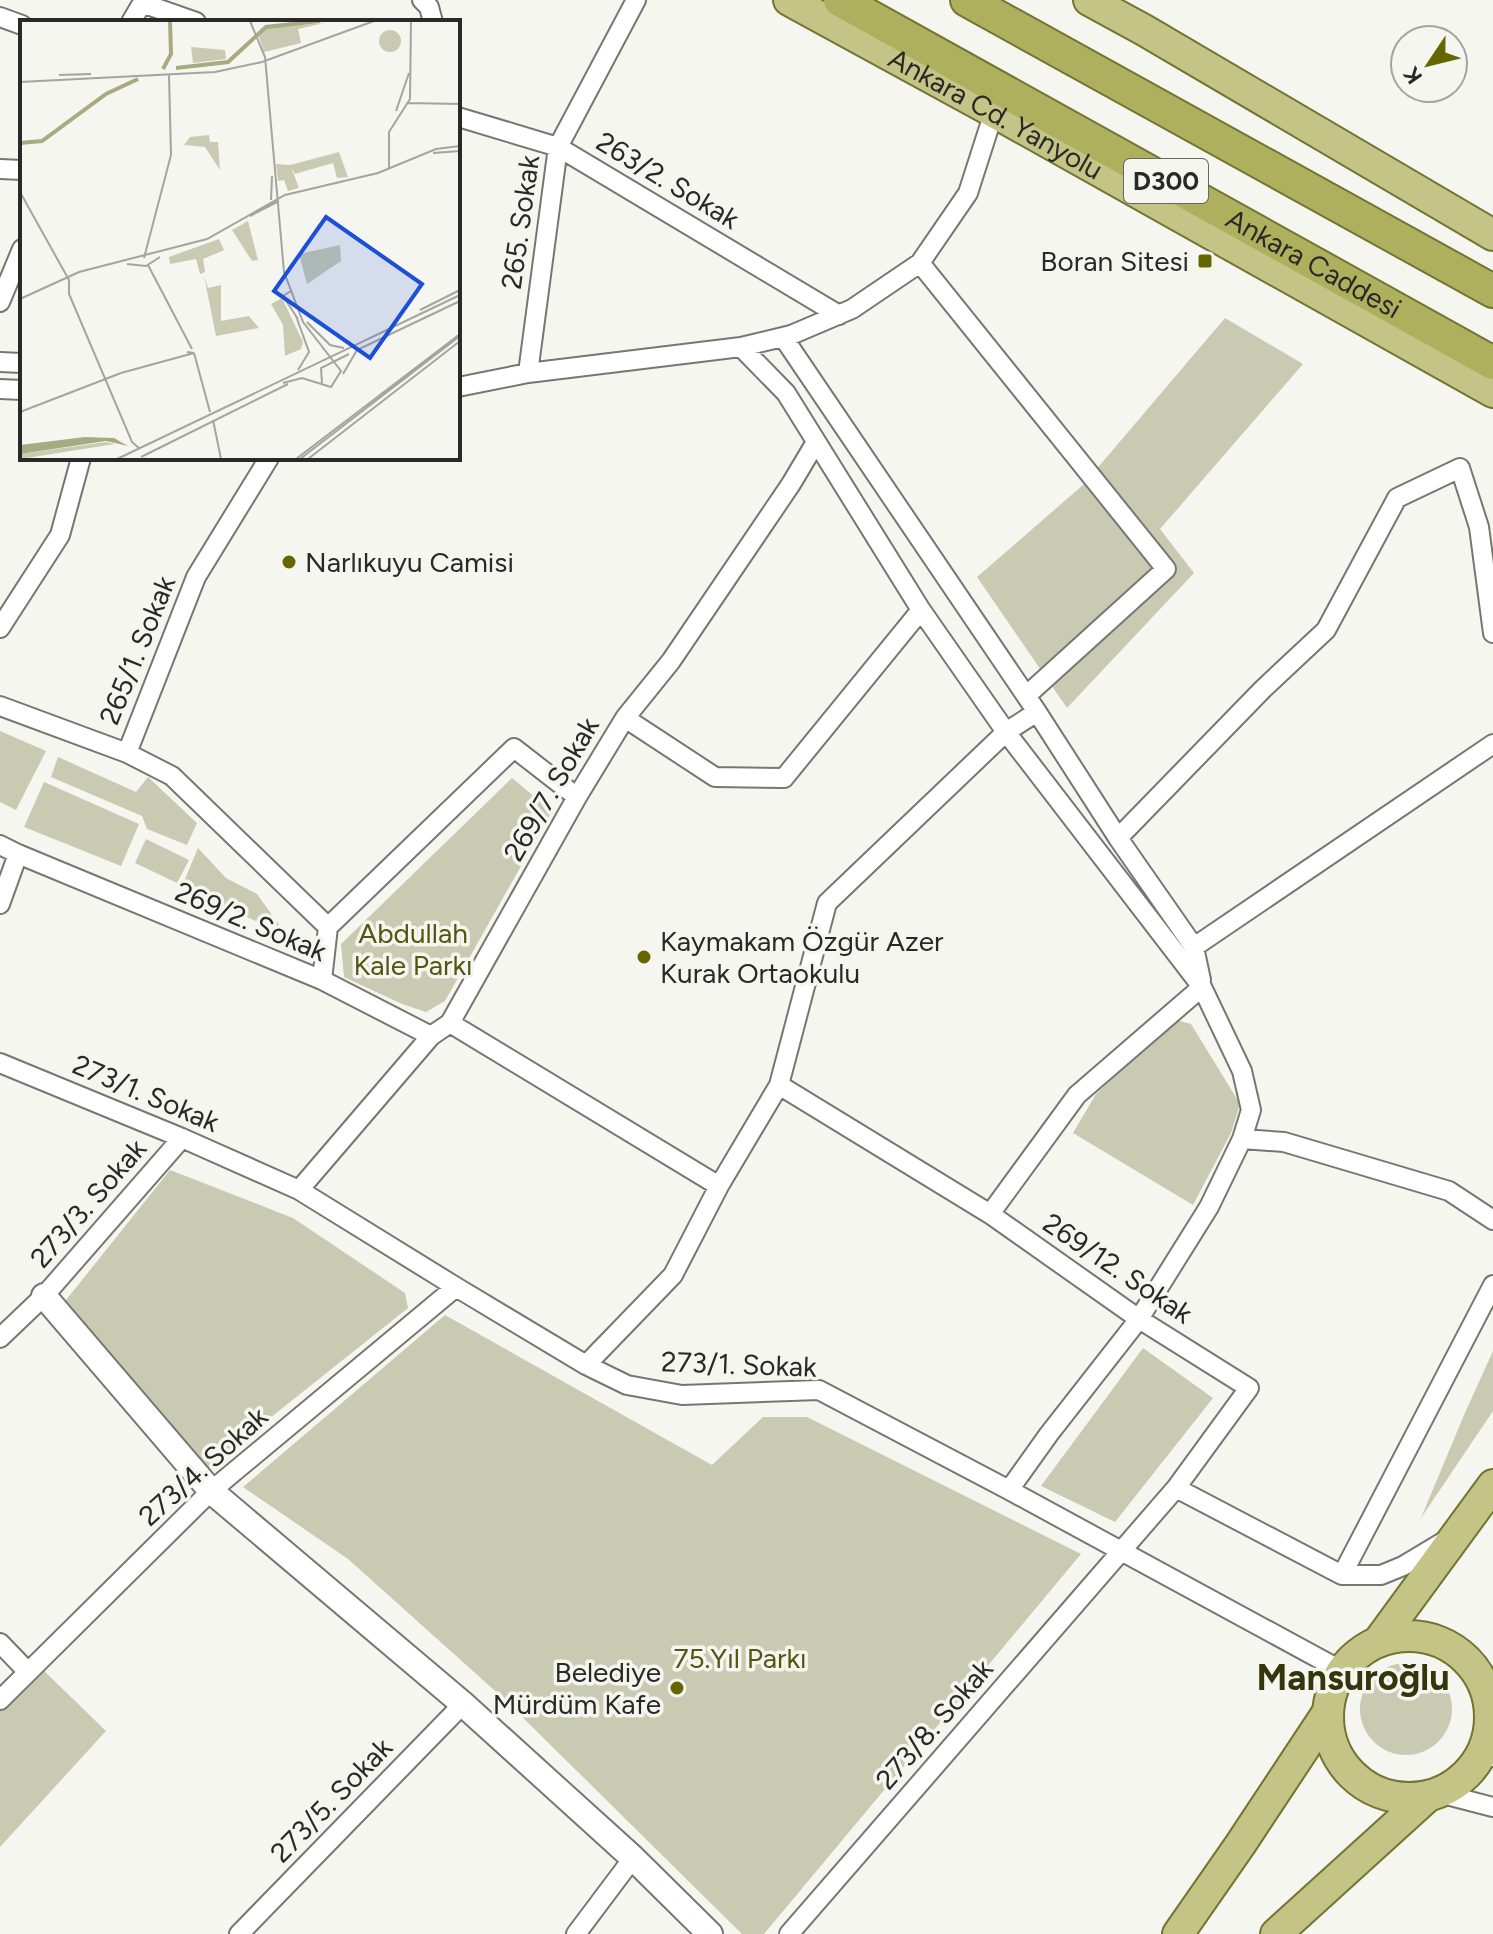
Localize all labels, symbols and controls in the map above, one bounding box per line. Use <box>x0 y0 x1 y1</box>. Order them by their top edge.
inset map <box>20 20 460 460</box>
north arrow <box>1389 24 1469 104</box>
street label: Ankara Cd. Yanyolu <box>883 41 1109 187</box>
text: K <box>1398 61 1428 89</box>
street label: 263/2. Sokak <box>590 124 746 236</box>
street label: 265. Sokak <box>494 152 546 291</box>
road number: D300 <box>1124 159 1208 203</box>
street label: Ankara Caddesi <box>1220 201 1407 326</box>
place label: Boran Sitesi <box>1040 244 1189 278</box>
marker: Boran Sitesi <box>1196 252 1214 270</box>
place label: Narlıkuyu Camisi <box>305 545 514 579</box>
marker: Narlıkuyu Camisi <box>280 553 298 571</box>
street label: 265/1. Sokak <box>92 570 182 729</box>
street label: 269/7. Sokak <box>496 711 606 867</box>
street label: 269/2. Sokak <box>170 874 332 968</box>
park label: Abdullah Kale Parkı <box>353 916 473 982</box>
place label: Kaymakam Özgür Azer Kurak Ortaokulu <box>660 924 944 990</box>
marker: Kaymakam Özgür Azer Kurak Ortaokulu <box>635 948 653 966</box>
street label: 273/1. Sokak <box>68 1047 225 1139</box>
street label: 273/3. Sokak <box>23 1131 153 1274</box>
street label: 269/12. Sokak <box>1037 1206 1199 1331</box>
street label: 273/1. Sokak <box>661 1344 818 1384</box>
street label: 273/4. Sokak <box>132 1399 275 1533</box>
park label: 75.Yıl Parkı <box>673 1641 807 1675</box>
street label: 273/8. Sokak <box>868 1652 1000 1796</box>
place label: Belediye Mürdüm Kafe <box>493 1655 661 1721</box>
district label: Mansuroğlu <box>1256 1656 1450 1699</box>
marker: Belediye Mürdüm Kafe <box>668 1679 686 1697</box>
street label: 273/5. Sokak <box>263 1730 399 1869</box>

